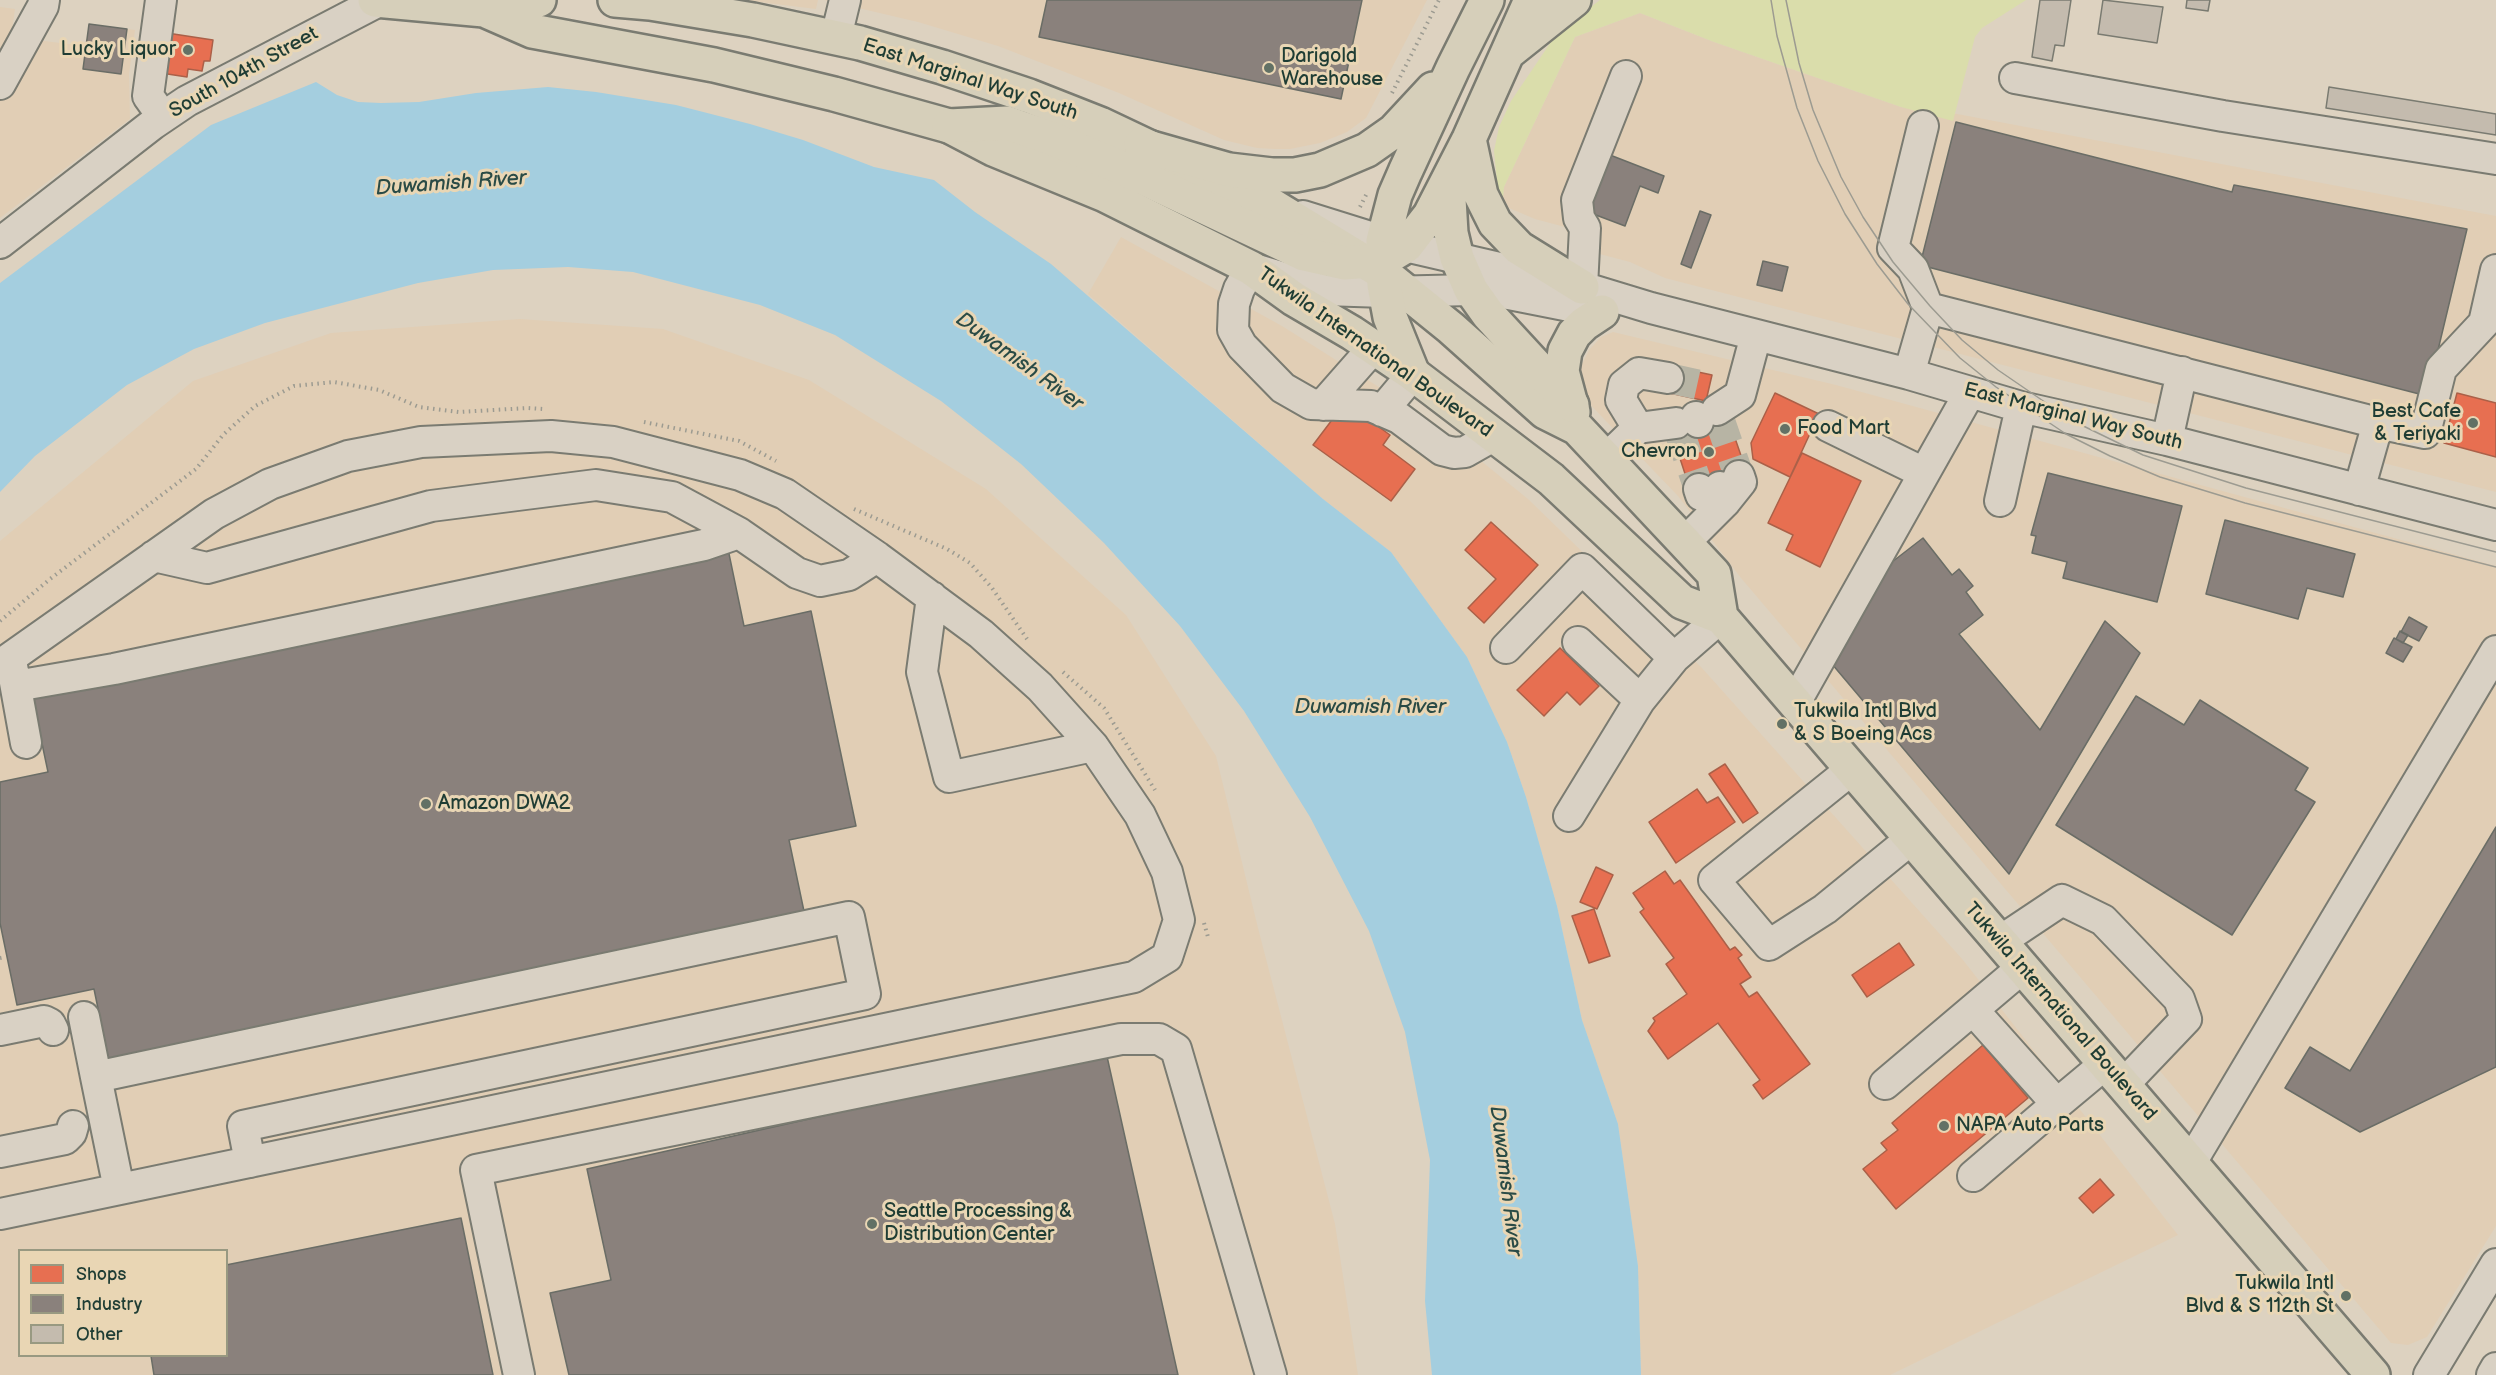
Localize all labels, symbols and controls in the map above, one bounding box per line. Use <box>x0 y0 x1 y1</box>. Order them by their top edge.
street label: South 104th Street <box>165 22 323 124</box>
street label: East Marginal Way South <box>860 34 1080 126</box>
place label: Lucky Liquor <box>61 38 176 62</box>
marker: Lucky Liquor <box>181 43 195 57</box>
place label: Darigold Warehouse <box>1281 45 1383 92</box>
marker: Darigold Warehouse <box>1262 61 1276 75</box>
water label: Duwamish River <box>375 166 527 202</box>
street label: Tukwila International Boulevard <box>1253 263 1497 443</box>
water label: Duwamish River <box>951 307 1087 417</box>
street label: East Marginal Way South <box>1961 378 2185 456</box>
place label: Best Cafe & Teriyaki <box>2371 400 2461 447</box>
marker: Best Cafe & Teriyaki <box>2466 416 2480 430</box>
place label: Food Mart <box>1797 417 1890 441</box>
marker: Food Mart <box>1778 422 1792 436</box>
place label: Chevron <box>1621 440 1697 464</box>
marker: Chevron <box>1702 445 1716 459</box>
water label: Duwamish River <box>1294 695 1446 721</box>
place label: Tukwila Intl Blvd & S Boeing Acs <box>1794 700 1937 747</box>
marker: Tukwila Intl Blvd & S Boeing Acs <box>1775 717 1789 731</box>
place label: Amazon DWA2 <box>438 792 570 816</box>
marker: Amazon DWA2 <box>419 797 433 811</box>
street label: Tukwila International Boulevard <box>1959 898 2161 1126</box>
water label: Duwamish River <box>1483 1105 1527 1257</box>
place label: NAPA Auto Parts <box>1956 1114 2104 1138</box>
marker: NAPA Auto Parts <box>1937 1119 1951 1133</box>
place label: Seattle Processing & Distribution Center <box>884 1200 1072 1247</box>
marker: Seattle Processing & Distribution Center <box>865 1217 879 1231</box>
legend <box>18 1249 228 1357</box>
text: Shops <box>76 1264 126 1285</box>
place label: Tukwila Intl Blvd & S 112th St <box>2185 1272 2334 1319</box>
marker: Tukwila Intl Blvd & S 112th St <box>2339 1289 2353 1303</box>
text: Industry <box>76 1294 142 1315</box>
text: Other <box>76 1324 122 1345</box>

